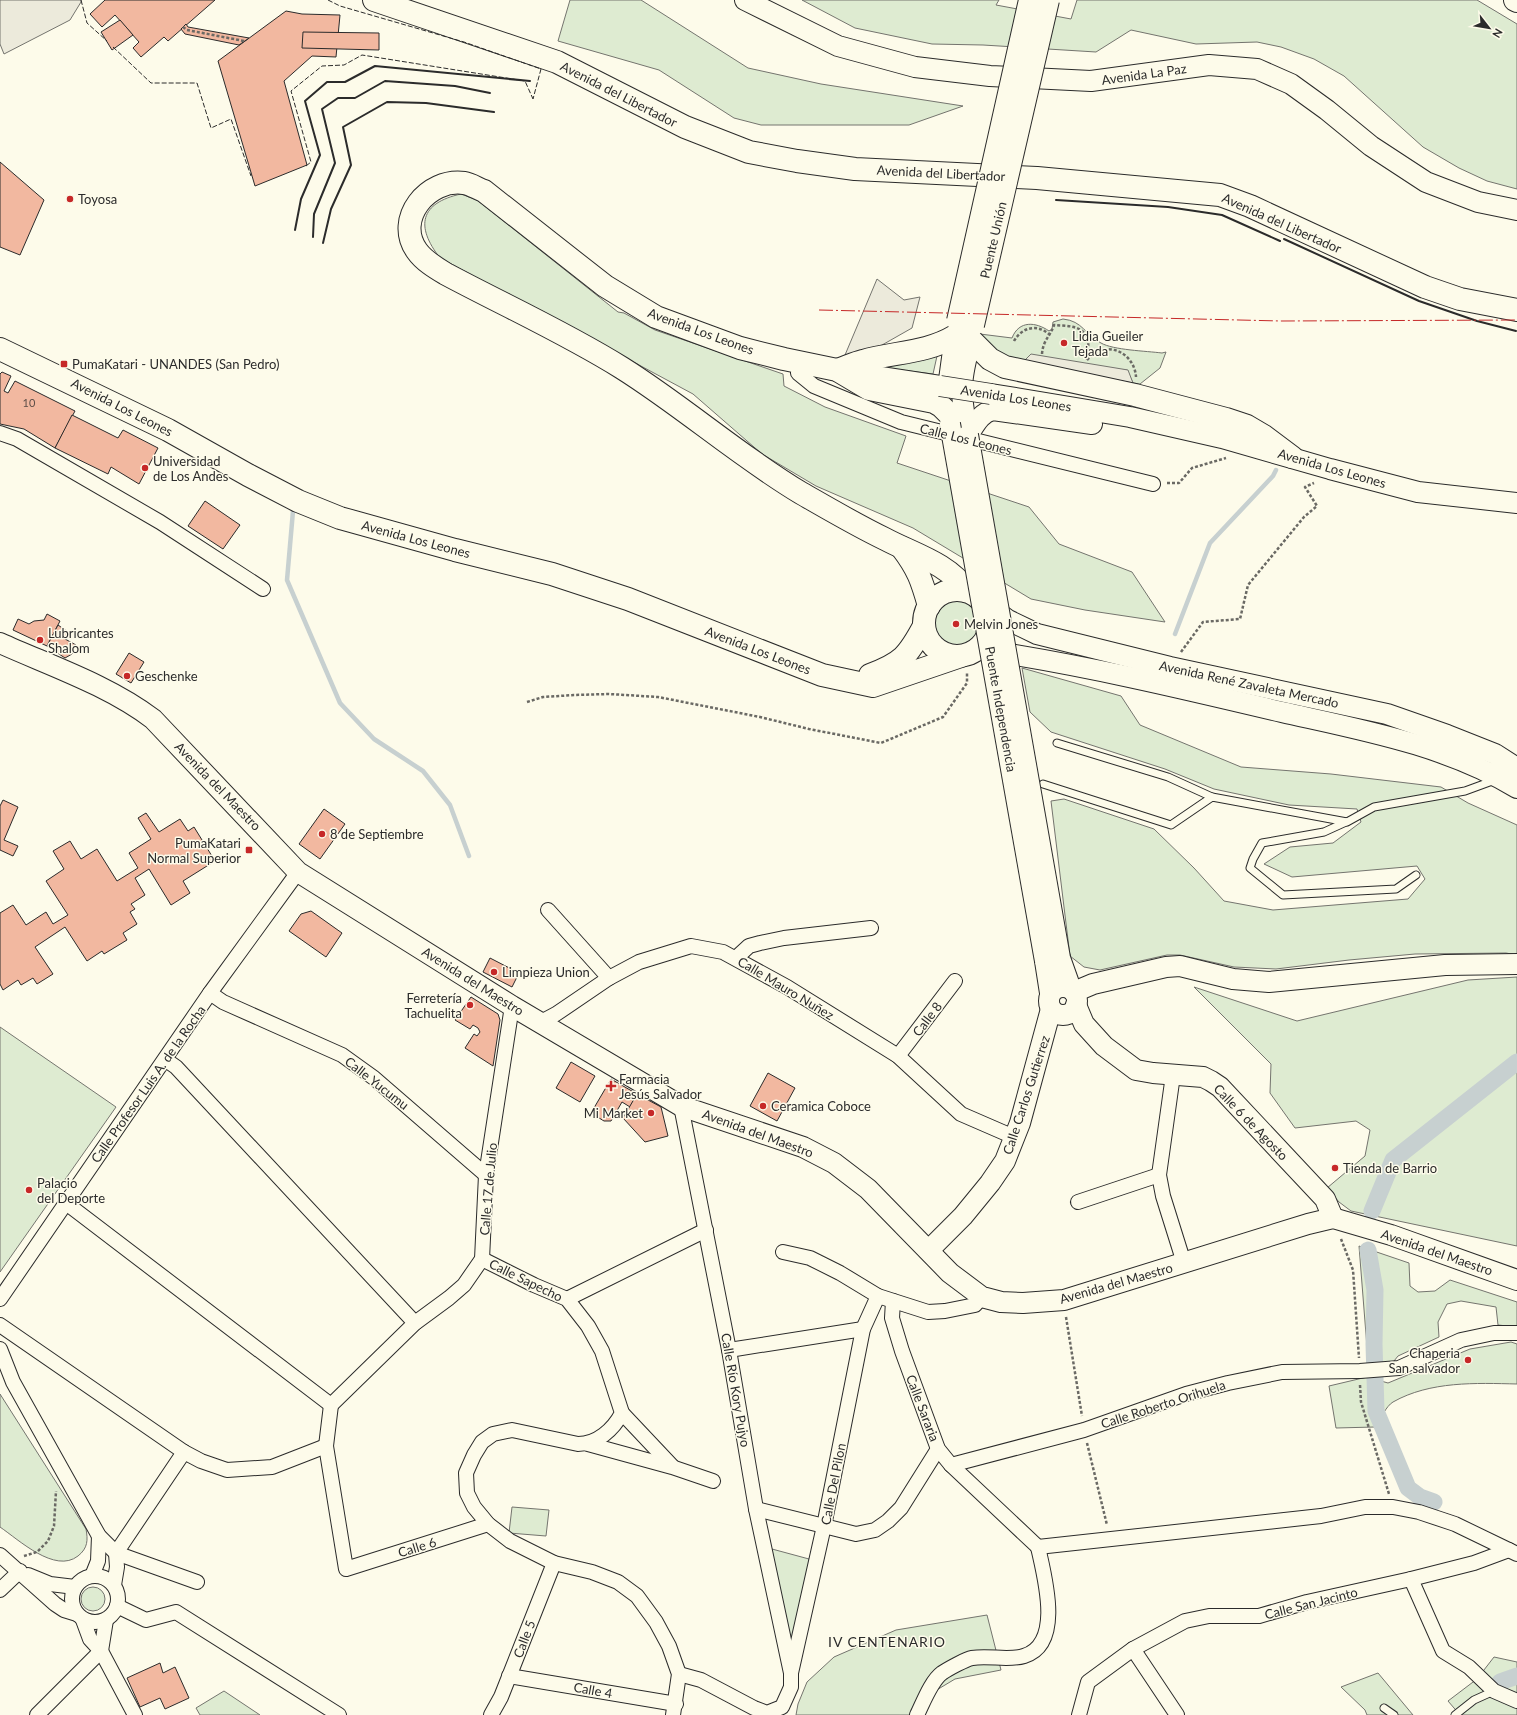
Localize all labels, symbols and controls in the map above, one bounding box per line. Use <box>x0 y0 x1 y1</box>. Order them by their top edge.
north arrow <box>1469 8 1509 48</box>
text: N <box>1490 26 1506 40</box>
street label: Avenida del Libertador <box>558 58 680 130</box>
street label: Avenida La Paz <box>1101 60 1188 88</box>
street label: Avenida del Libertador <box>876 162 1006 184</box>
street label: Avenida del Libertador <box>1220 189 1344 257</box>
place label: Toyosa <box>78 191 117 207</box>
marker: Toyosa <box>65 194 75 204</box>
street label: Puente Unión <box>976 200 1010 280</box>
street label: Avenida Los Leones <box>646 304 757 358</box>
place label: Lidia Gueiler Tejada <box>1072 328 1144 359</box>
marker: Lidia Gueiler Tejada <box>1059 338 1069 348</box>
place label: PumaKatari - UNANDES (San Pedro) <box>72 356 279 372</box>
marker: PumaKatari - UNANDES (San Pedro) <box>59 359 69 369</box>
street label: Avenida Los Leones <box>69 374 176 440</box>
street label: Avenida Los Leones <box>960 381 1073 415</box>
house number: 10 <box>23 396 36 409</box>
street label: Calle Los Leones <box>918 420 1014 458</box>
street label: Avenida Los Leones <box>1276 445 1388 491</box>
place label: Universidad de Los Andes <box>153 453 229 484</box>
marker: Universidad de Los Andes <box>140 463 150 473</box>
street label: Avenida Los Leones <box>360 517 472 561</box>
place label: Melvin Jones <box>964 616 1039 632</box>
marker: Melvin Jones <box>951 619 961 629</box>
street label: Avenida Los Leones <box>703 622 813 678</box>
place label: Lubricantes Shalom <box>48 625 114 656</box>
marker: Lubricantes Shalom <box>35 635 45 645</box>
street label: Puente Independencia <box>982 645 1020 773</box>
street label: Avenida René Zavaleta Mercado <box>1158 657 1340 711</box>
place label: Geschenke <box>135 668 198 684</box>
marker: Geschenke <box>122 671 132 681</box>
street label: Avenida del Maestro <box>172 738 264 834</box>
place label: 8 de Septiembre <box>330 826 424 842</box>
marker: 8 de Septiembre <box>317 829 327 839</box>
place label: PumaKatari Normal Superior <box>147 835 241 866</box>
marker: PumaKatari Normal Superior <box>244 845 254 855</box>
street label: Avenida del Maestro <box>419 943 527 1019</box>
street label: Calle Mauro Nuñez <box>735 953 837 1023</box>
place label: Limpieza Union <box>502 964 590 980</box>
marker: Limpieza Union <box>489 967 499 977</box>
place label: Ferretería Tachuelita <box>404 990 462 1021</box>
street label: Calle 8 <box>909 999 945 1039</box>
marker: Ferretería Tachuelita <box>465 1000 475 1010</box>
street label: Calle Profesor Luis A. de la Rocha <box>87 1002 209 1166</box>
street label: Calle Carlos Gutierrez <box>999 1033 1053 1157</box>
street label: Calle Yucumu <box>342 1053 412 1113</box>
place label: Farmacia Jesús Salvador <box>619 1071 702 1102</box>
marker: Farmacia Jesús Salvador <box>606 1081 616 1091</box>
street label: Calle 6 de Agosto <box>1211 1081 1291 1163</box>
place label: Ceramica Coboce <box>771 1098 871 1114</box>
marker: Ceramica Coboce <box>758 1101 768 1111</box>
place label: Mi Market <box>584 1105 643 1121</box>
street label: Avenida del Maestro <box>700 1105 816 1161</box>
marker: Mi Market <box>646 1108 656 1118</box>
street label: Calle 17 de Julio <box>476 1142 500 1236</box>
place label: Tienda de Barrio <box>1343 1160 1437 1176</box>
marker: Tienda de Barrio <box>1330 1163 1340 1173</box>
place label: Palacio del Deporte <box>37 1175 105 1206</box>
marker: Palacio del Deporte <box>24 1185 34 1195</box>
street label: Avenida del Maestro <box>1379 1225 1495 1279</box>
street label: Calle Sapecho <box>487 1255 565 1305</box>
street label: Avenida del Maestro <box>1058 1259 1174 1307</box>
street label: Calle Río Kory Pujyo <box>718 1332 754 1448</box>
place label: Chaperia San salvador <box>1388 1345 1460 1376</box>
marker: Chaperia San salvador <box>1463 1355 1473 1365</box>
street label: Calle Sararia <box>903 1372 943 1444</box>
street label: Calle Roberto Orihuela <box>1099 1376 1227 1432</box>
street label: Calle Del Pilon <box>817 1442 849 1526</box>
street label: Calle 6 <box>396 1534 438 1560</box>
street label: Calle San Jacinto <box>1263 1584 1359 1622</box>
street label: Calle 5 <box>510 1618 538 1660</box>
district label: IV CENTENARIO <box>828 1633 946 1650</box>
street label: Calle 4 <box>572 1679 614 1701</box>

